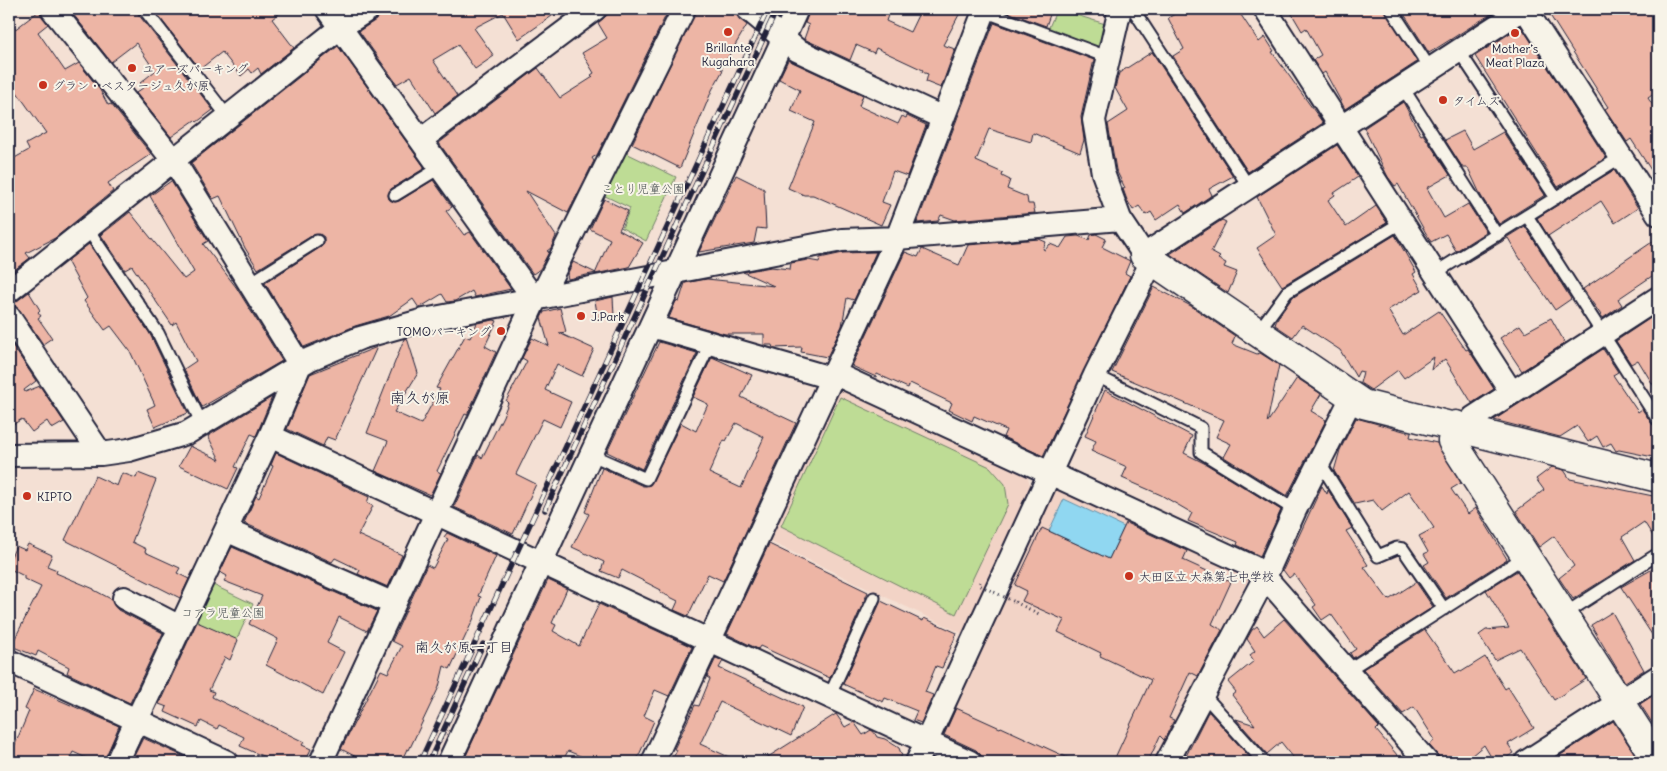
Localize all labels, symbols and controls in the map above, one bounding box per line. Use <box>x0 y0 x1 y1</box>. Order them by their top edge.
marker: Brillante Kugahara <box>722 26 734 38</box>
marker: Mother's Meat Plaza <box>1509 27 1521 39</box>
place label: Brillante Kugahara <box>701 40 755 69</box>
place label: Mother's Meat Plaza <box>1485 41 1545 70</box>
place label: ユアーズパーキング <box>142 61 249 76</box>
marker: ユアーズパーキング <box>126 62 138 74</box>
place label: グラン・ベスタージュ久が原 <box>53 78 209 93</box>
marker: グラン・ベスタージュ久が原 <box>37 79 49 91</box>
place label: タイムズ <box>1453 93 1500 108</box>
marker: タイムズ <box>1437 94 1449 106</box>
park label: ことり児童公園 <box>601 181 685 196</box>
place label: J.Park <box>591 309 624 324</box>
marker: J.Park <box>575 310 587 322</box>
place label: TOMOパーキング <box>397 324 491 339</box>
marker: TOMOパーキング <box>495 325 507 337</box>
district label: 南久が原 <box>390 388 450 407</box>
place label: KIPTO <box>37 489 72 504</box>
marker: KIPTO <box>21 490 33 502</box>
place label: 大田区立 大森第七中学校 <box>1139 569 1274 584</box>
marker: 大田区立 大森第七中学校 <box>1123 570 1135 582</box>
park label: コアラ児童公園 <box>181 605 265 620</box>
district label: 南久が原一丁目 <box>415 638 513 656</box>

